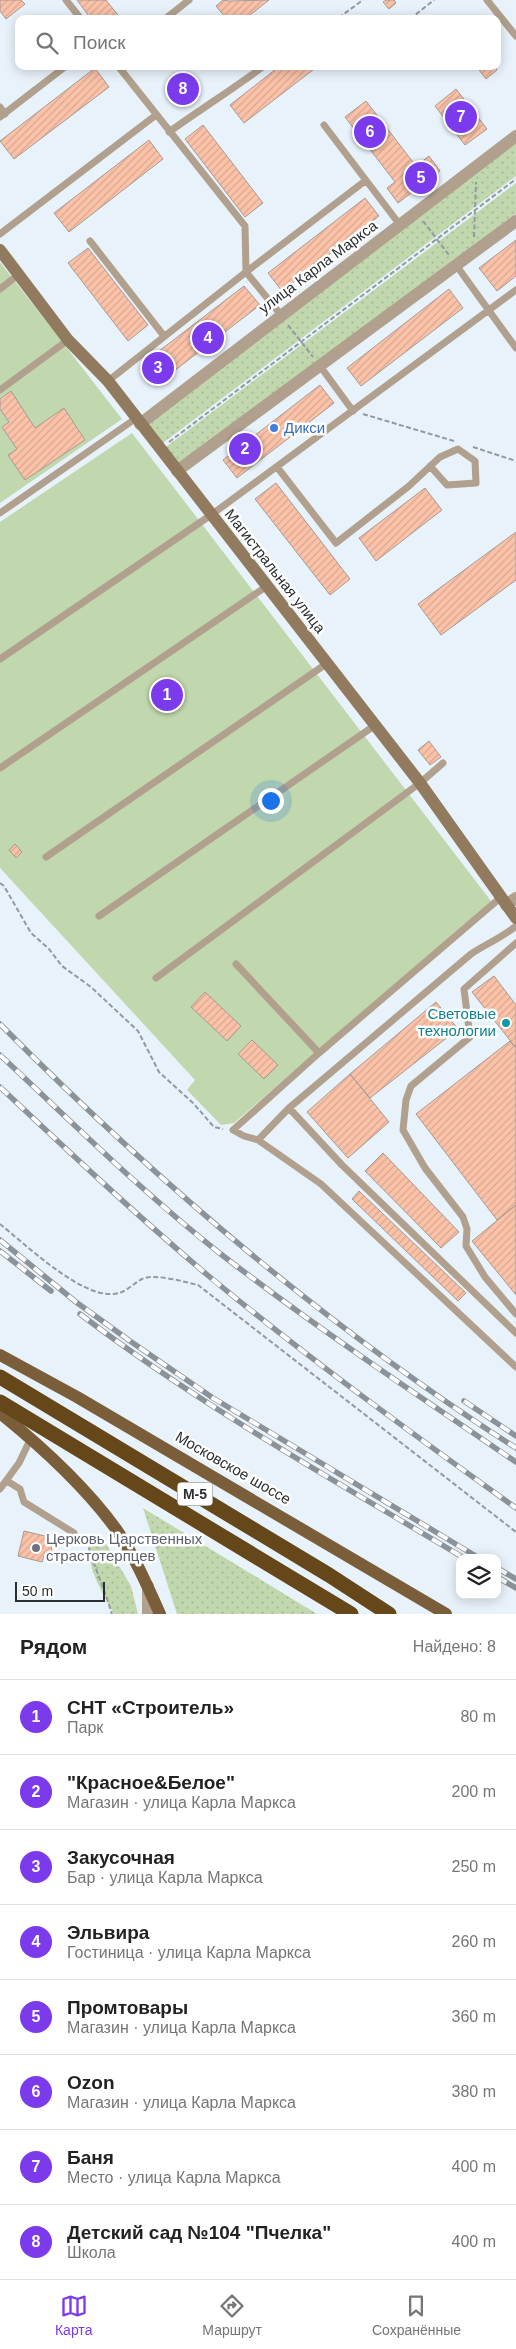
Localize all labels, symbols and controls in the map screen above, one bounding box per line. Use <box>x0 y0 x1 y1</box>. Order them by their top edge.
search box <box>15 15 501 70</box>
icon: search <box>33 29 61 57</box>
text: Поиск <box>73 32 126 53</box>
pin: 8 <box>167 70 199 108</box>
pin: 7 <box>445 98 477 136</box>
pin: 6 <box>354 113 386 151</box>
pin: 5 <box>405 159 437 197</box>
street label: улица Карла Маркса <box>255 216 381 317</box>
pin: 4 <box>192 319 224 357</box>
pin: 3 <box>142 349 174 387</box>
place label: Дикси <box>284 419 325 436</box>
marker: Дикси <box>268 422 280 434</box>
pin: 2 <box>229 430 261 468</box>
street label: Магистральная улица <box>222 505 329 637</box>
pin: 1 <box>151 676 183 714</box>
your location <box>258 788 284 814</box>
place label: Световые технологии <box>418 1005 496 1039</box>
marker: Световые технологии <box>500 1017 512 1029</box>
street label: Московское шоссе <box>173 1428 294 1507</box>
road number: М-5 <box>178 1482 212 1506</box>
place label: Церковь Царственных страстотерпцев <box>46 1530 203 1564</box>
marker: Церковь Царственных страстотерпцев <box>30 1542 42 1554</box>
map controls <box>456 1554 501 1599</box>
button: layers <box>456 1554 501 1599</box>
scale bar <box>15 1579 105 1602</box>
text: 50 m <box>22 1583 53 1599</box>
text: Рядом <box>20 1635 87 1658</box>
text: Найдено: 8 <box>413 1638 496 1655</box>
text: СНТ «Строитель» <box>67 1697 234 1718</box>
text: 1 <box>32 1708 40 1725</box>
text: 80 m <box>460 1708 496 1725</box>
text: Парк <box>67 1719 103 1736</box>
text: "Красное&Белое" <box>67 1772 235 1793</box>
text: 2 <box>32 1783 40 1800</box>
text: 200 m <box>452 1783 496 1800</box>
text: Магазин · улица Карла Маркса <box>67 1794 296 1811</box>
text: Закусочная <box>67 1847 175 1868</box>
text: 3 <box>32 1858 40 1875</box>
text: 250 m <box>452 1858 496 1875</box>
text: Бар · улица Карла Маркса <box>67 1869 263 1886</box>
text: Эльвира <box>67 1922 149 1943</box>
text: 4 <box>32 1933 40 1950</box>
text: 260 m <box>452 1933 496 1950</box>
text: Гостиница · улица Карла Маркса <box>67 1944 311 1961</box>
text: Промтовары <box>67 1997 188 2018</box>
text: 5 <box>32 2008 40 2025</box>
text: 360 m <box>452 2008 496 2025</box>
text: Магазин · улица Карла Маркса <box>67 2019 296 2036</box>
text: Ozon <box>67 2072 115 2093</box>
text: 6 <box>32 2083 40 2100</box>
text: 380 m <box>452 2083 496 2100</box>
text: Магазин · улица Карла Маркса <box>67 2094 296 2111</box>
text: Баня <box>67 2147 114 2168</box>
text: 7 <box>32 2158 40 2175</box>
text: 400 m <box>452 2158 496 2175</box>
text: Место · улица Карла Маркса <box>67 2169 281 2186</box>
text: Детский сад №104 "Пчелка" <box>67 2222 331 2243</box>
text: 8 <box>32 2233 40 2250</box>
text: 400 m <box>452 2233 496 2250</box>
text: Школа <box>67 2244 116 2261</box>
tab: Карта <box>55 2292 92 2338</box>
tab: Маршрут <box>202 2292 262 2338</box>
tab: Сохранённые <box>372 2292 461 2338</box>

